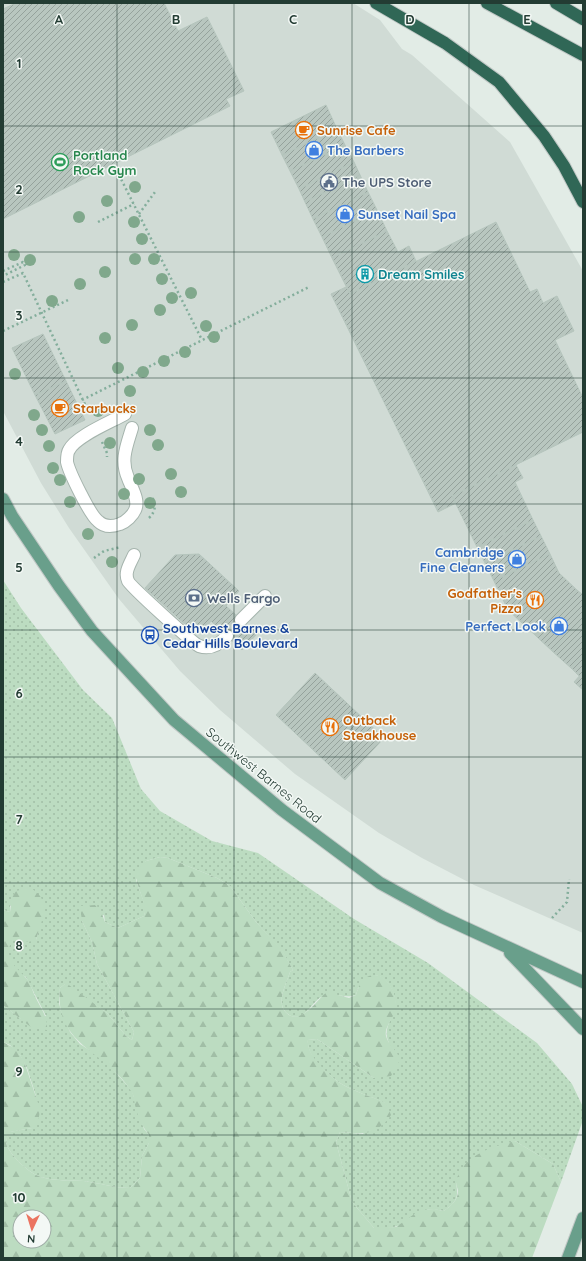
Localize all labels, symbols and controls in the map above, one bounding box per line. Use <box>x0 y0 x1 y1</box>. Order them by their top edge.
text: A <box>55 11 64 27</box>
text: B <box>172 11 180 27</box>
text: C <box>289 11 297 27</box>
text: D <box>405 11 415 27</box>
text: E <box>523 11 531 27</box>
text: 1 <box>16 55 22 71</box>
cafe icon: Sunrise Cafe <box>294 120 314 140</box>
place label: Sunrise Cafe <box>317 122 396 138</box>
shop icon: The Barbers <box>304 140 324 160</box>
place label: The Barbers <box>327 142 404 158</box>
place label: Portland Rock Gym <box>73 147 136 178</box>
sports icon: Portland Rock Gym <box>50 152 70 172</box>
public building icon: The UPS Store <box>319 172 339 192</box>
place label: The UPS Store <box>342 174 432 190</box>
text: 2 <box>15 181 23 197</box>
shop icon: Sunset Nail Spa <box>335 204 355 224</box>
place label: Sunset Nail Spa <box>358 206 456 222</box>
building icon: Dream Smiles <box>355 264 375 284</box>
place label: Dream Smiles <box>378 266 464 282</box>
text: 3 <box>16 307 23 323</box>
cafe icon: Starbucks <box>50 398 70 418</box>
place label: Starbucks <box>73 400 136 416</box>
text: 4 <box>15 433 23 449</box>
place label: Cambridge Fine Cleaners <box>420 544 504 575</box>
shop icon: Cambridge Fine Cleaners <box>507 549 527 569</box>
text: 5 <box>15 559 23 575</box>
place label: Godfather's Pizza <box>448 585 522 616</box>
bank icon: Wells Fargo <box>184 588 204 608</box>
place label: Wells Fargo <box>207 590 280 606</box>
restaurant icon: Godfather's Pizza <box>525 590 545 610</box>
shop icon: Perfect Look <box>549 616 569 636</box>
place label: Perfect Look <box>465 618 546 634</box>
place label: Southwest Barnes & Cedar Hills Boulevard <box>163 620 298 651</box>
bus stop icon: Southwest Barnes & Cedar Hills Boulevard <box>140 625 160 645</box>
text: 6 <box>15 685 23 701</box>
place label: Outback Steakhouse <box>343 712 417 743</box>
restaurant icon: Outback Steakhouse <box>320 717 340 737</box>
street label: Southwest Barnes Road <box>203 724 325 826</box>
text: 7 <box>15 811 23 827</box>
text: 8 <box>15 937 23 953</box>
text: 9 <box>15 1063 23 1079</box>
text: 10 <box>12 1189 26 1205</box>
north arrow <box>12 1209 52 1249</box>
text: N <box>27 1232 36 1246</box>

